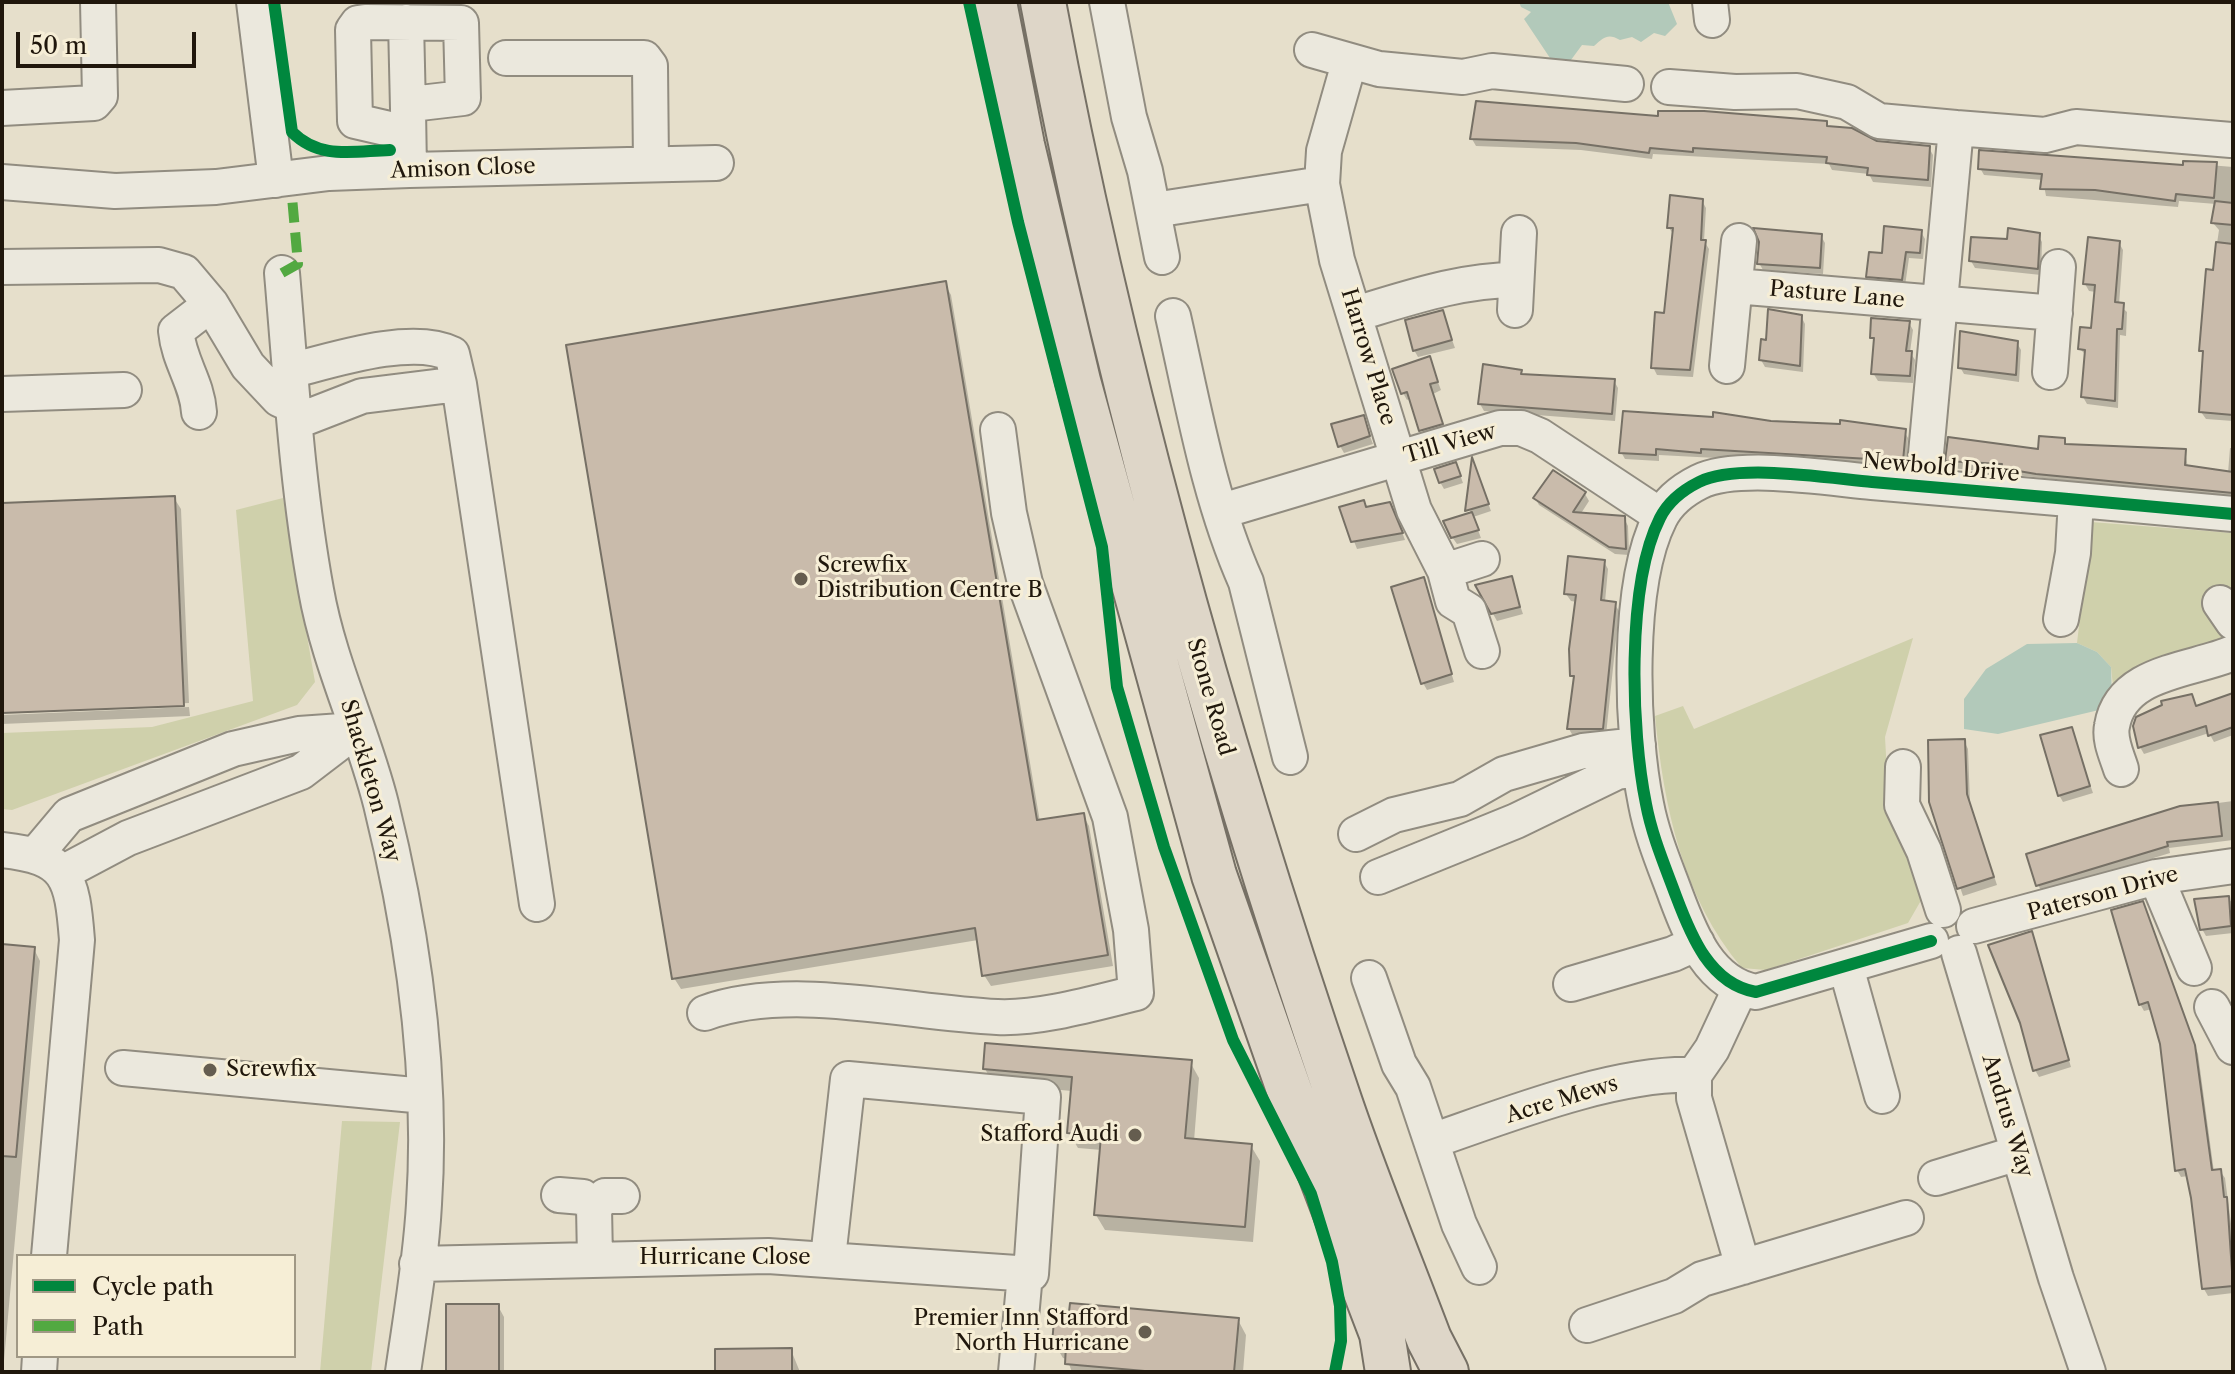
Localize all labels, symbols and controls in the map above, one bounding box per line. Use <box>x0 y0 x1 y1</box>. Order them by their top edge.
scale bar <box>20 16 200 66</box>
text: 50 m <box>30 31 87 60</box>
street label: Amison Close <box>390 153 536 185</box>
street label: Pasture Lane <box>1768 276 1906 314</box>
street label: Harrow Place <box>1335 285 1401 429</box>
street label: Till View <box>1401 418 1499 470</box>
street label: Newbold Drive <box>1861 448 2021 488</box>
place label: Screwfix Distribution Centre B <box>817 553 1042 604</box>
marker: Screwfix Distribution Centre B <box>792 570 810 588</box>
street label: Stone Road <box>1181 635 1239 759</box>
street label: Shackleton Way <box>334 697 406 865</box>
street label: Paterson Drive <box>2025 861 2181 927</box>
street label: Andrus Way <box>1976 1051 2038 1181</box>
place label: Screwfix <box>226 1057 317 1083</box>
marker: Screwfix <box>201 1061 219 1079</box>
street label: Acre Mews <box>1503 1070 1621 1130</box>
place label: Stafford Audi <box>980 1122 1119 1148</box>
marker: Stafford Audi <box>1126 1126 1144 1144</box>
street label: Hurricane Close <box>639 1245 811 1271</box>
legend <box>16 1254 296 1358</box>
text: Cycle path <box>92 1272 214 1301</box>
place label: Premier Inn Stafford North Hurricane <box>914 1306 1129 1358</box>
text: Path <box>92 1312 144 1341</box>
marker: Premier Inn Stafford North Hurricane <box>1136 1323 1154 1341</box>

